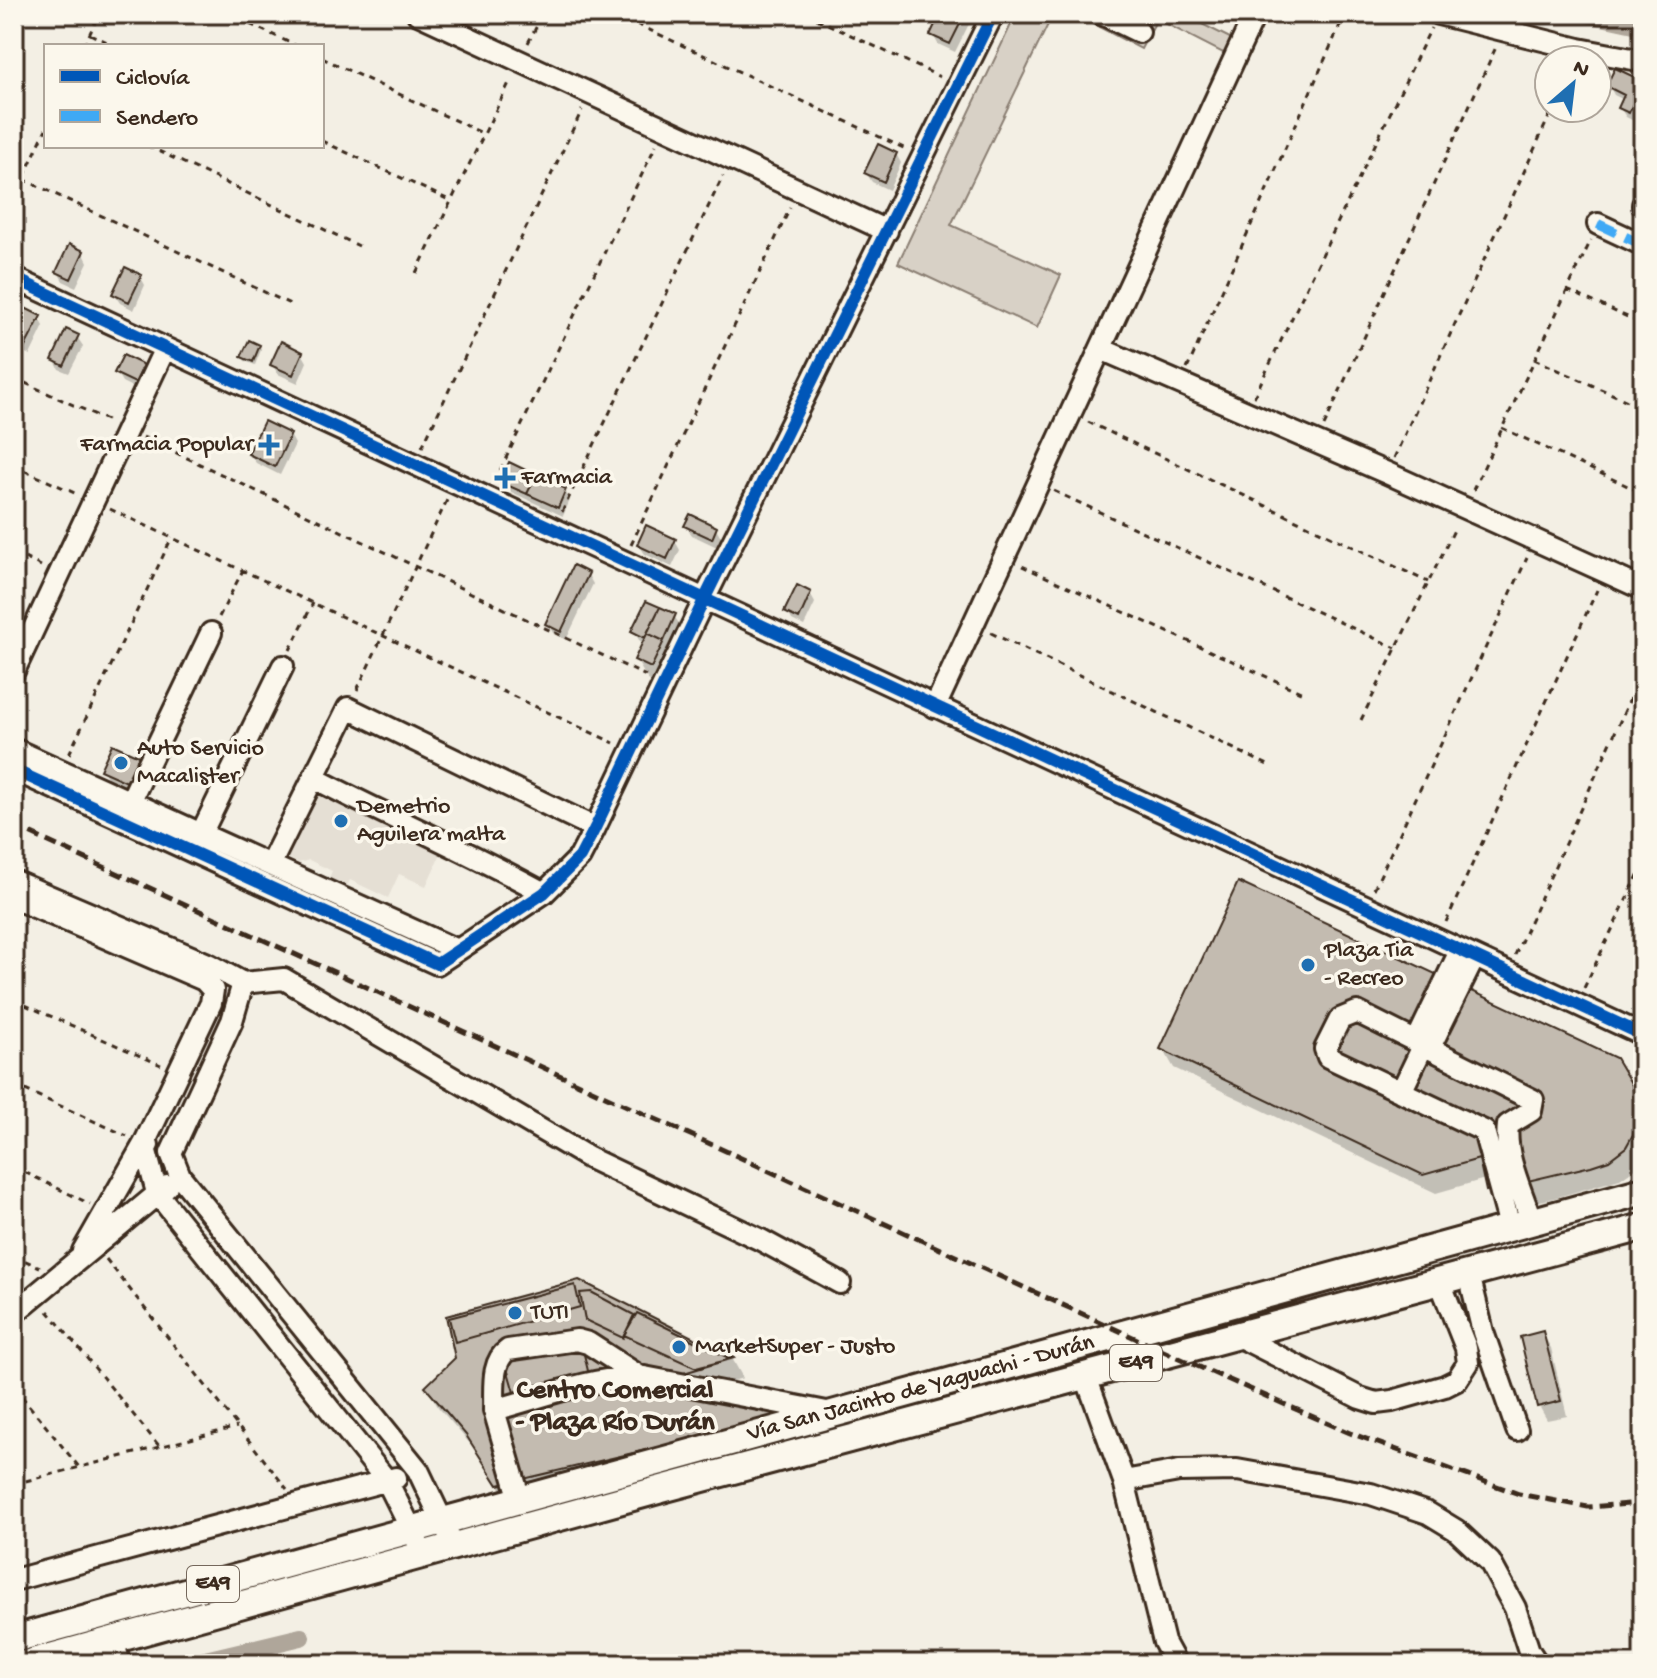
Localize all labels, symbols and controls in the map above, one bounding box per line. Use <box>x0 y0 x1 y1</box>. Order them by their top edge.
legend <box>44 44 324 148</box>
north arrow <box>1533 44 1613 124</box>
text: N <box>1568 55 1593 85</box>
text: Ciclovía <box>116 65 190 94</box>
text: Sendero <box>116 105 198 134</box>
place label: Farmacia Popular <box>79 431 255 460</box>
marker: Farmacia Popular <box>260 436 278 454</box>
place label: Farmacia <box>520 464 613 493</box>
marker: Farmacia <box>496 469 514 487</box>
place label: Auto Servicio Macalister <box>137 735 264 792</box>
marker: Auto Servicio Macalister <box>112 754 130 772</box>
place label: Demetrio Aguilera malta <box>355 793 506 850</box>
marker: Demetrio Aguilera malta <box>332 812 350 830</box>
place label: Plaza Tia - Recreo <box>1323 937 1414 994</box>
marker: Plaza Tia - Recreo <box>1299 956 1317 974</box>
place label: TUTI <box>529 1299 569 1328</box>
marker: TUTI <box>506 1304 524 1322</box>
street label: Vía San Jacinto de Yaguachi - Durán <box>743 1329 1098 1450</box>
place label: MarketSuper - Justo <box>695 1333 895 1362</box>
marker: MarketSuper - Justo <box>670 1338 688 1356</box>
road number: E49 <box>1110 1345 1162 1381</box>
district label: Centro Comercial - Plaza Río Durán <box>515 1375 715 1440</box>
road number: E49 <box>187 1566 239 1602</box>

